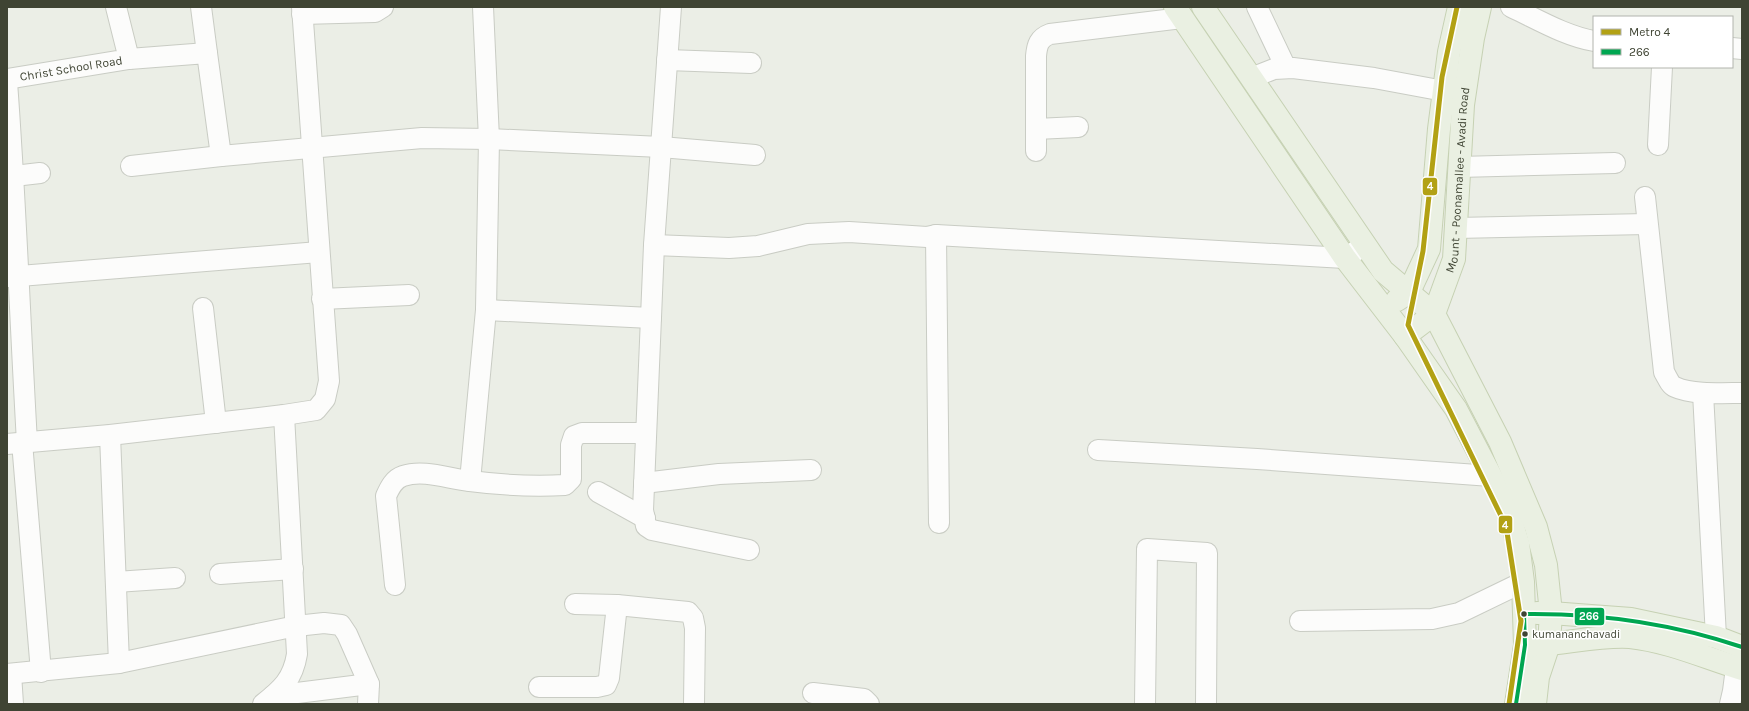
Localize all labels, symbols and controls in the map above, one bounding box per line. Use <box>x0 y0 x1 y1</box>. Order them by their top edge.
legend <box>1593 16 1733 68</box>
text: Metro 4 <box>1629 25 1671 39</box>
text: 266 <box>1629 45 1650 59</box>
street label: Christ School Road <box>19 53 124 84</box>
street label: Mount - Poonamallee - Avadi Road <box>1443 86 1473 275</box>
line badge: 4 <box>1422 177 1438 196</box>
text: 4 <box>1427 180 1434 193</box>
line badge: 4 <box>1498 515 1513 534</box>
text: 4 <box>1502 519 1509 532</box>
line badge: 266 <box>1574 607 1605 626</box>
unlabelled marker <box>1519 609 1529 619</box>
text: 266 <box>1579 610 1599 623</box>
place label: kumananchavadi <box>1532 628 1620 641</box>
marker: kumananchavadi <box>1520 629 1530 639</box>

